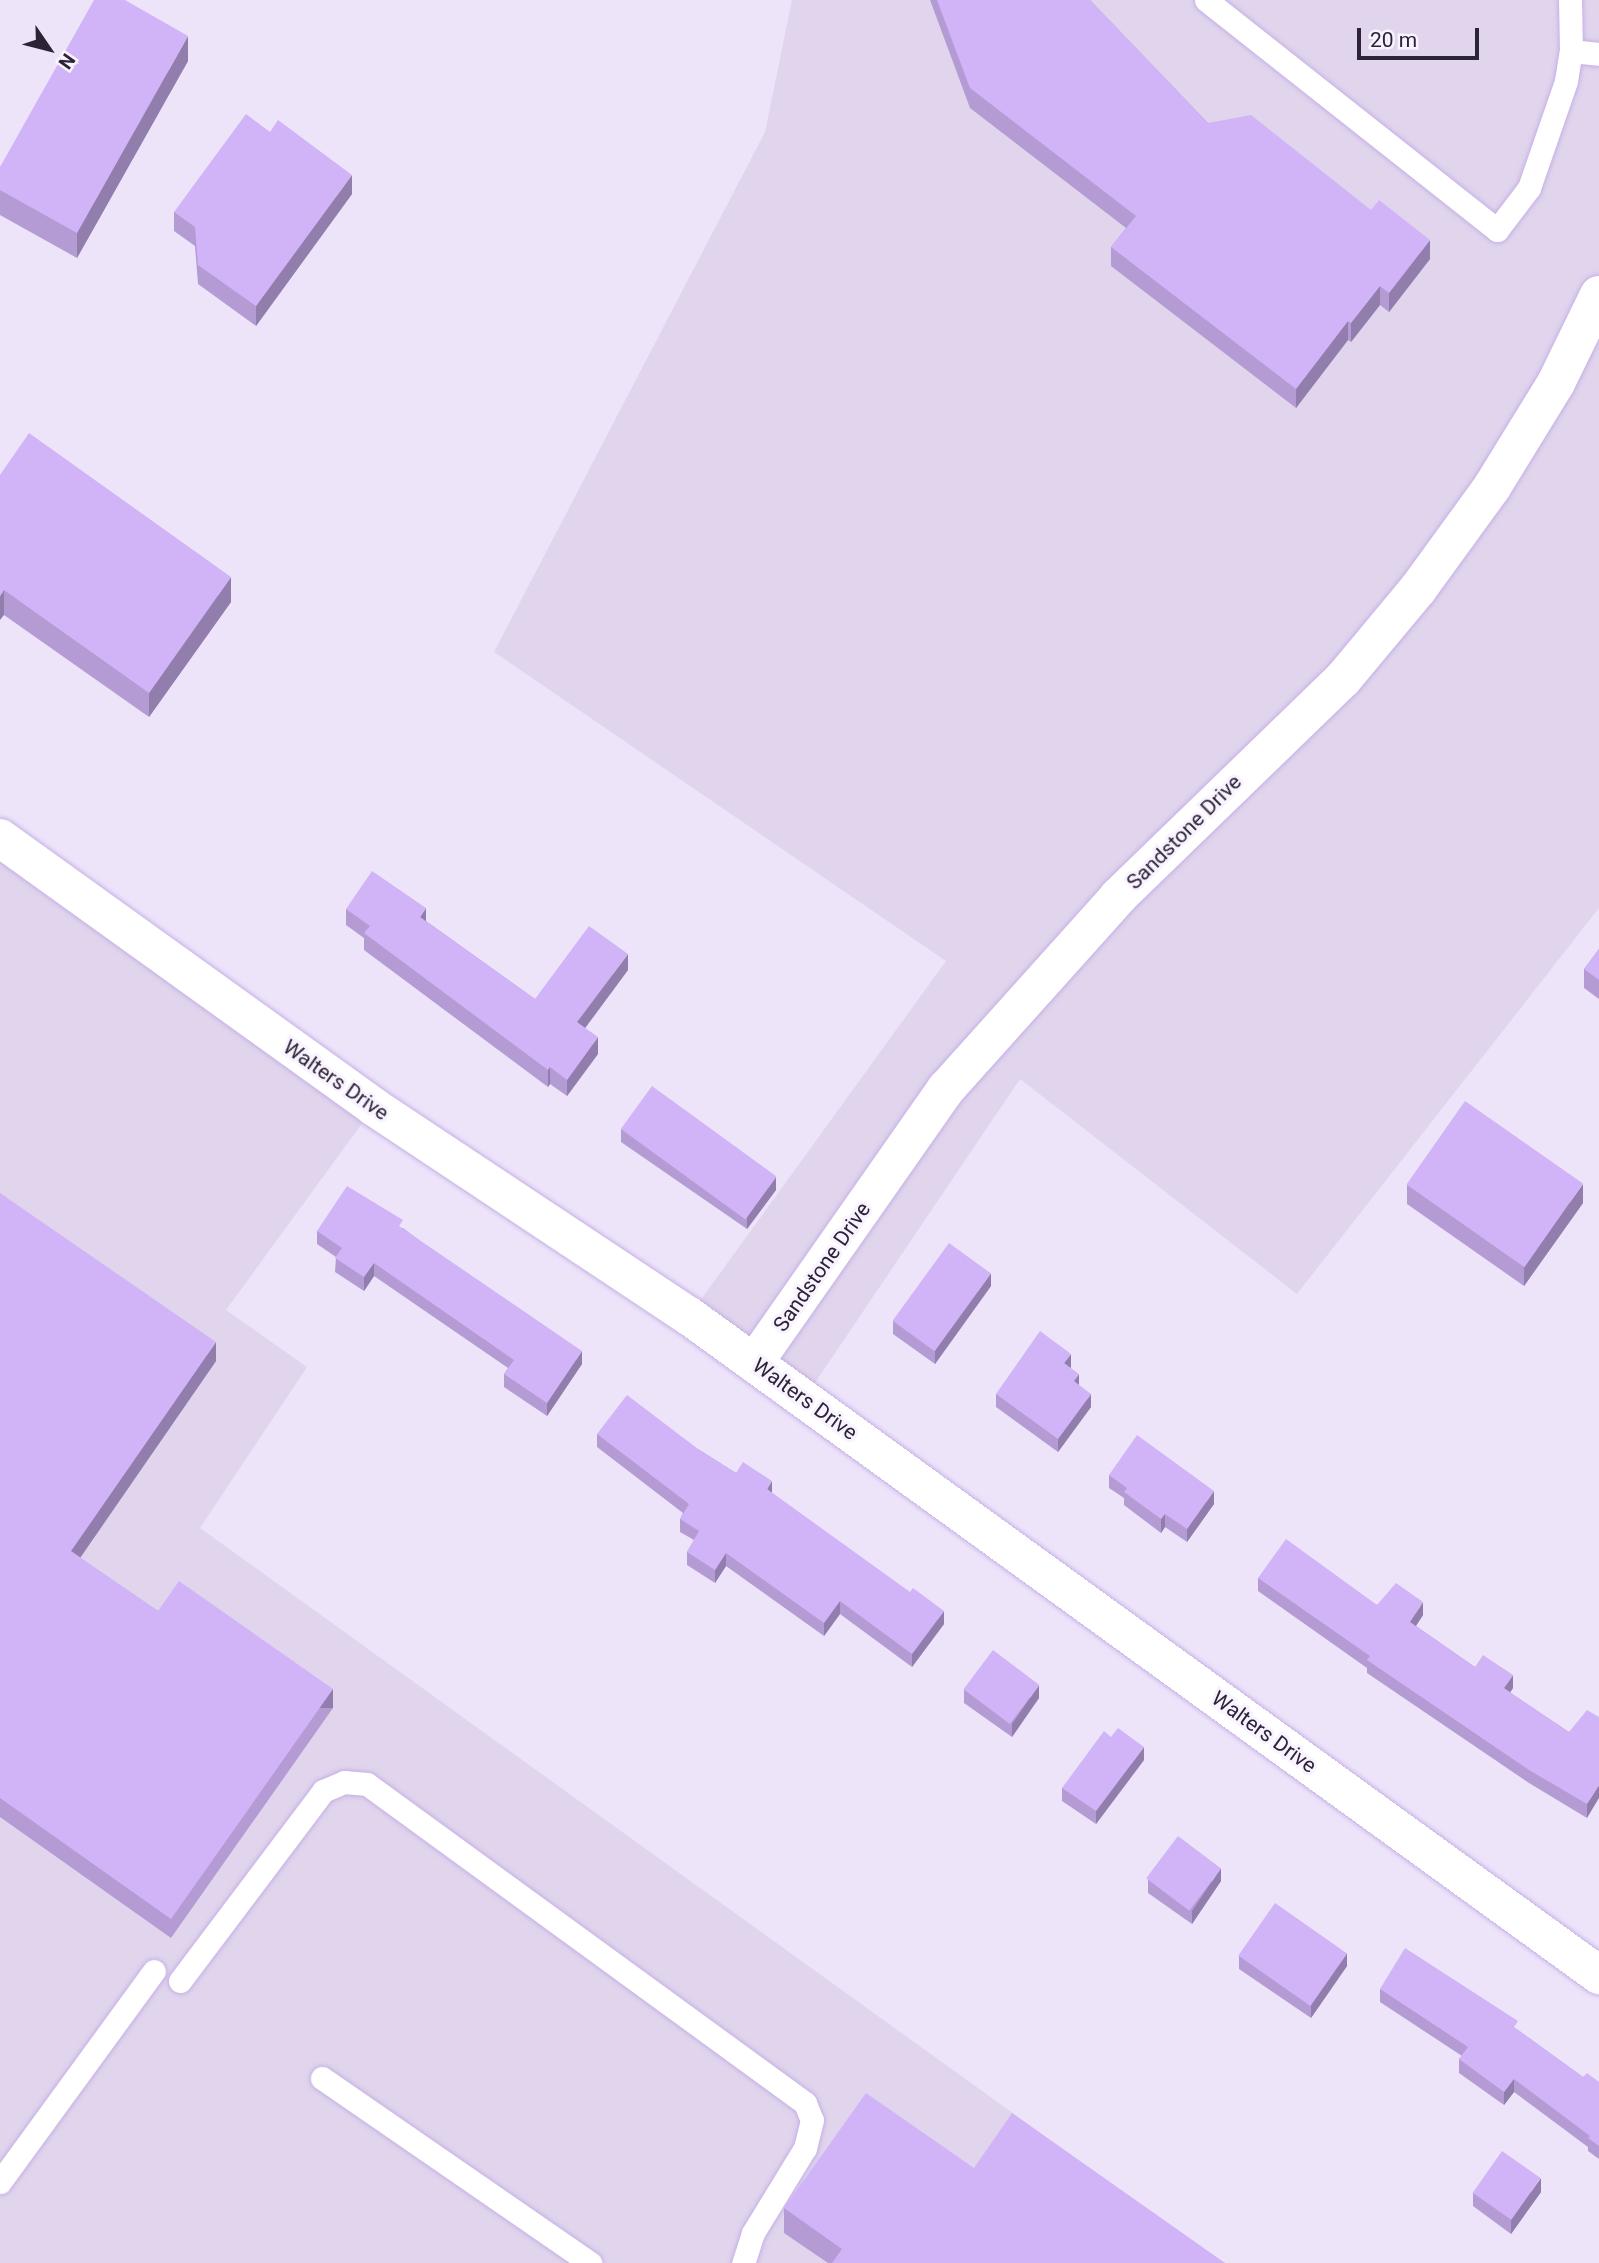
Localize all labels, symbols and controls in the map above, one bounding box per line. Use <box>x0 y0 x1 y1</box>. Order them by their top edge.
north arrow <box>14 14 84 84</box>
scale bar <box>1361 14 1484 58</box>
text: 20 m <box>1370 28 1417 52</box>
text: N <box>53 49 80 73</box>
street label: Sandstone Drive <box>1121 769 1247 895</box>
street label: Walters Drive <box>278 1034 394 1126</box>
street label: Sandstone Drive <box>768 1198 876 1336</box>
street label: Walters Drive <box>748 1353 862 1445</box>
street label: Walters Drive <box>1207 1686 1321 1778</box>

